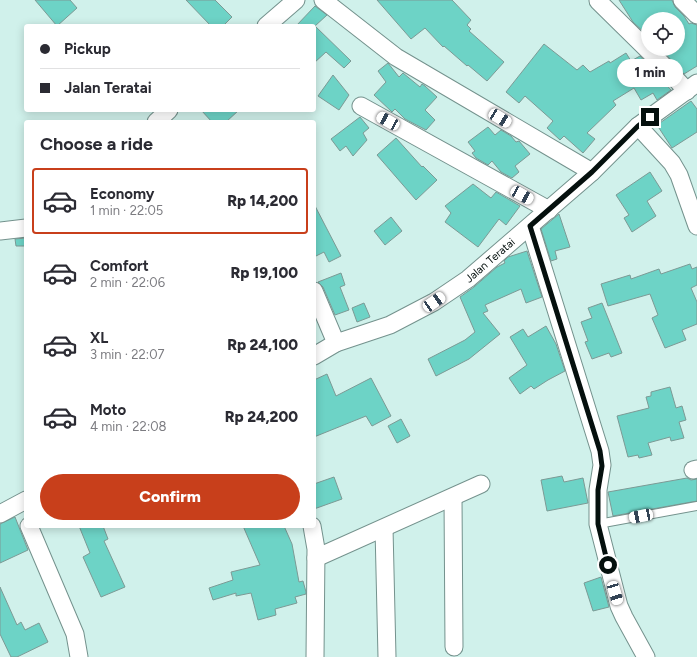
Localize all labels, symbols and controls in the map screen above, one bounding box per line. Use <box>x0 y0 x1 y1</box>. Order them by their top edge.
map controls <box>641 12 685 56</box>
button: locate <box>641 12 685 56</box>
text: Pickup <box>64 40 111 58</box>
callout: 1 min <box>617 59 683 87</box>
text: 1 min <box>634 65 666 80</box>
text: Jalan Teratai <box>64 79 152 97</box>
car <box>487 107 513 129</box>
route end <box>641 108 659 126</box>
car <box>375 110 401 132</box>
text: Choose a ride <box>40 133 153 155</box>
icon: car <box>42 183 78 219</box>
car <box>509 184 535 206</box>
text: Economy <box>90 185 155 203</box>
text: Rp 14,200 <box>227 192 298 210</box>
text: 1 min · 22:05 <box>90 203 163 218</box>
street label: Jalan Teratai <box>462 235 517 285</box>
icon: car <box>42 255 78 291</box>
text: Comfort <box>90 257 149 275</box>
text: Rp 19,100 <box>230 264 298 282</box>
text: 2 min · 22:06 <box>90 275 165 290</box>
car <box>421 290 447 314</box>
icon: car <box>42 327 78 363</box>
text: XL <box>90 329 108 347</box>
text: Rp 24,100 <box>227 336 298 354</box>
text: 3 min · 22:07 <box>90 347 164 362</box>
icon: car <box>42 399 78 435</box>
text: Moto <box>90 401 126 419</box>
text: Rp 24,200 <box>225 408 298 426</box>
text: 4 min · 22:08 <box>90 419 166 434</box>
button: Confirm <box>40 474 300 520</box>
car <box>628 508 654 524</box>
route start <box>599 556 617 574</box>
car <box>606 580 624 606</box>

